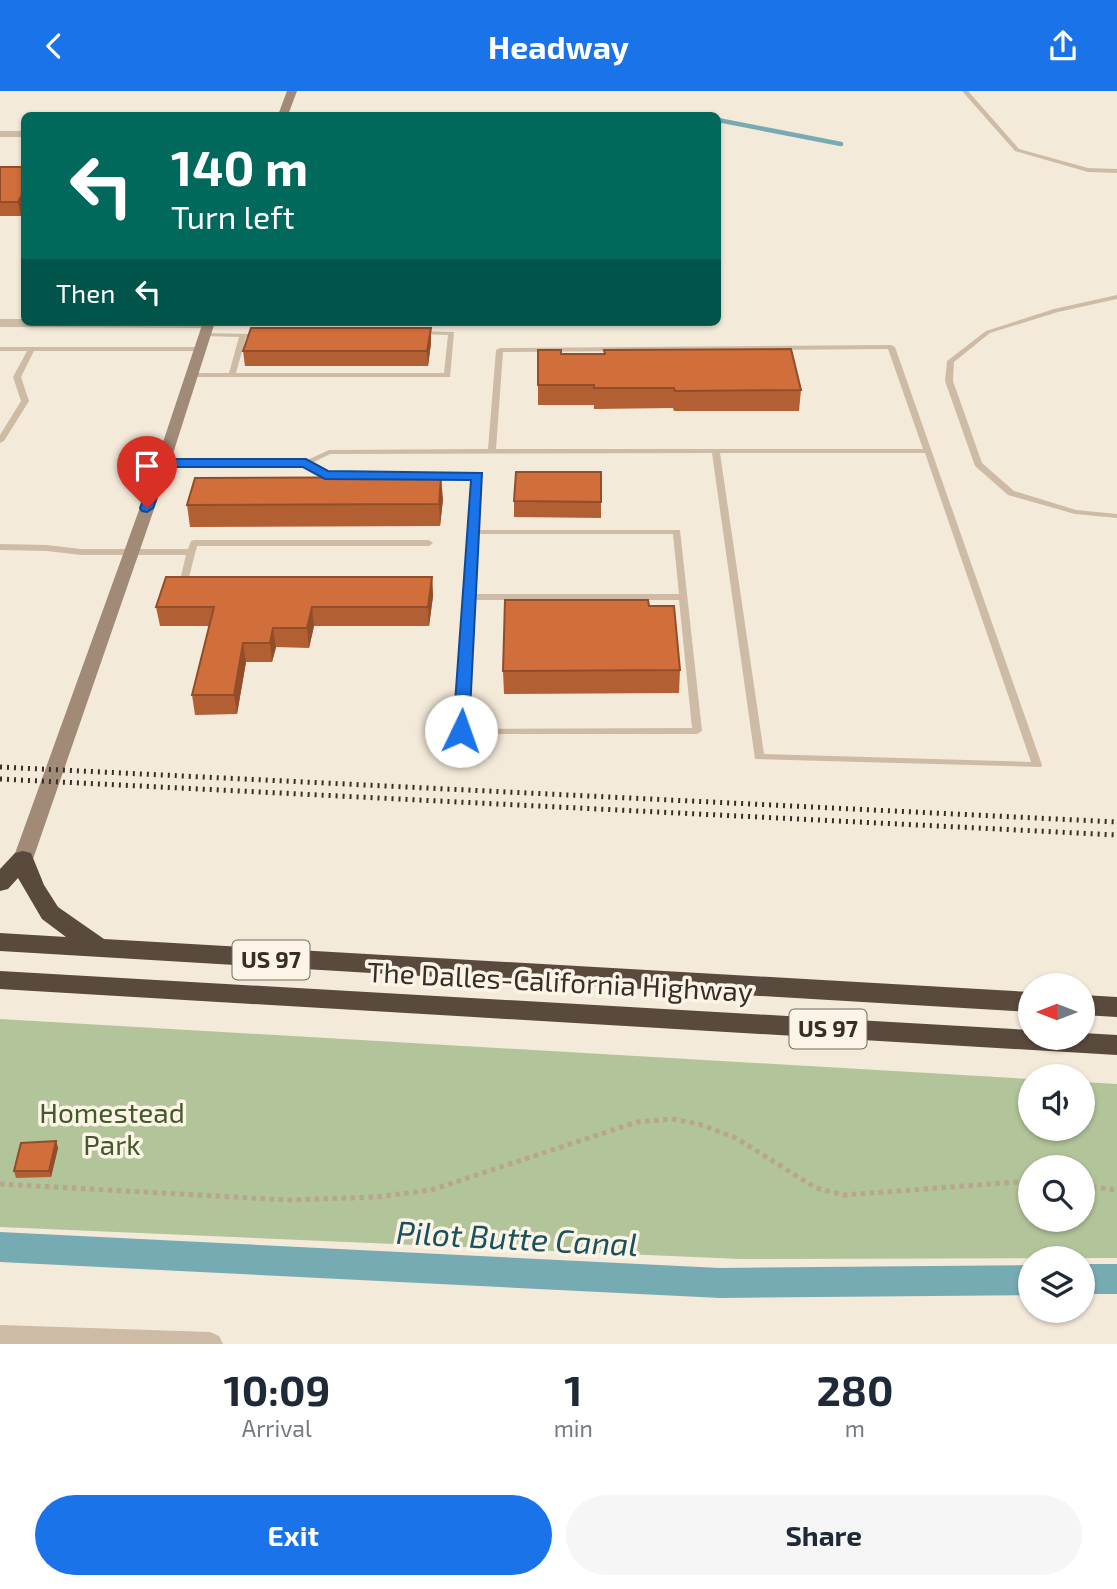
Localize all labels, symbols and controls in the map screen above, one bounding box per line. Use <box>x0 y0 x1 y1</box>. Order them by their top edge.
icon: back <box>35 27 73 65</box>
text: Headway <box>488 27 629 65</box>
icon: share <box>1044 27 1082 65</box>
text: 140 m <box>171 137 308 196</box>
icon: left <box>56 140 147 231</box>
text: Turn left <box>171 197 295 235</box>
icon: left <box>129 273 167 311</box>
text: Then <box>56 277 115 308</box>
pin <box>117 436 177 508</box>
icon: arrive <box>128 447 166 485</box>
position arrow <box>424 694 498 768</box>
road number: US 97 <box>232 940 310 979</box>
street label: The Dalles-California Highway <box>366 954 754 1008</box>
north arrow <box>1018 973 1096 1050</box>
map controls <box>1018 973 1095 1323</box>
road number: US 97 <box>790 1009 866 1049</box>
button: sound <box>1018 1064 1095 1141</box>
park label: Homestead Park <box>39 1095 185 1161</box>
button: search <box>1018 1155 1095 1232</box>
water label: Pilot Butte Canal <box>395 1212 639 1262</box>
button: layers <box>1018 1246 1095 1323</box>
text: 10:09 <box>223 1364 330 1414</box>
text: 1 <box>564 1364 582 1414</box>
text: 280 <box>816 1364 893 1414</box>
text: Arrival <box>242 1414 312 1442</box>
text: min <box>554 1414 593 1442</box>
text: m <box>845 1414 865 1442</box>
button: Exit <box>35 1495 552 1575</box>
button: Share <box>566 1495 1082 1575</box>

